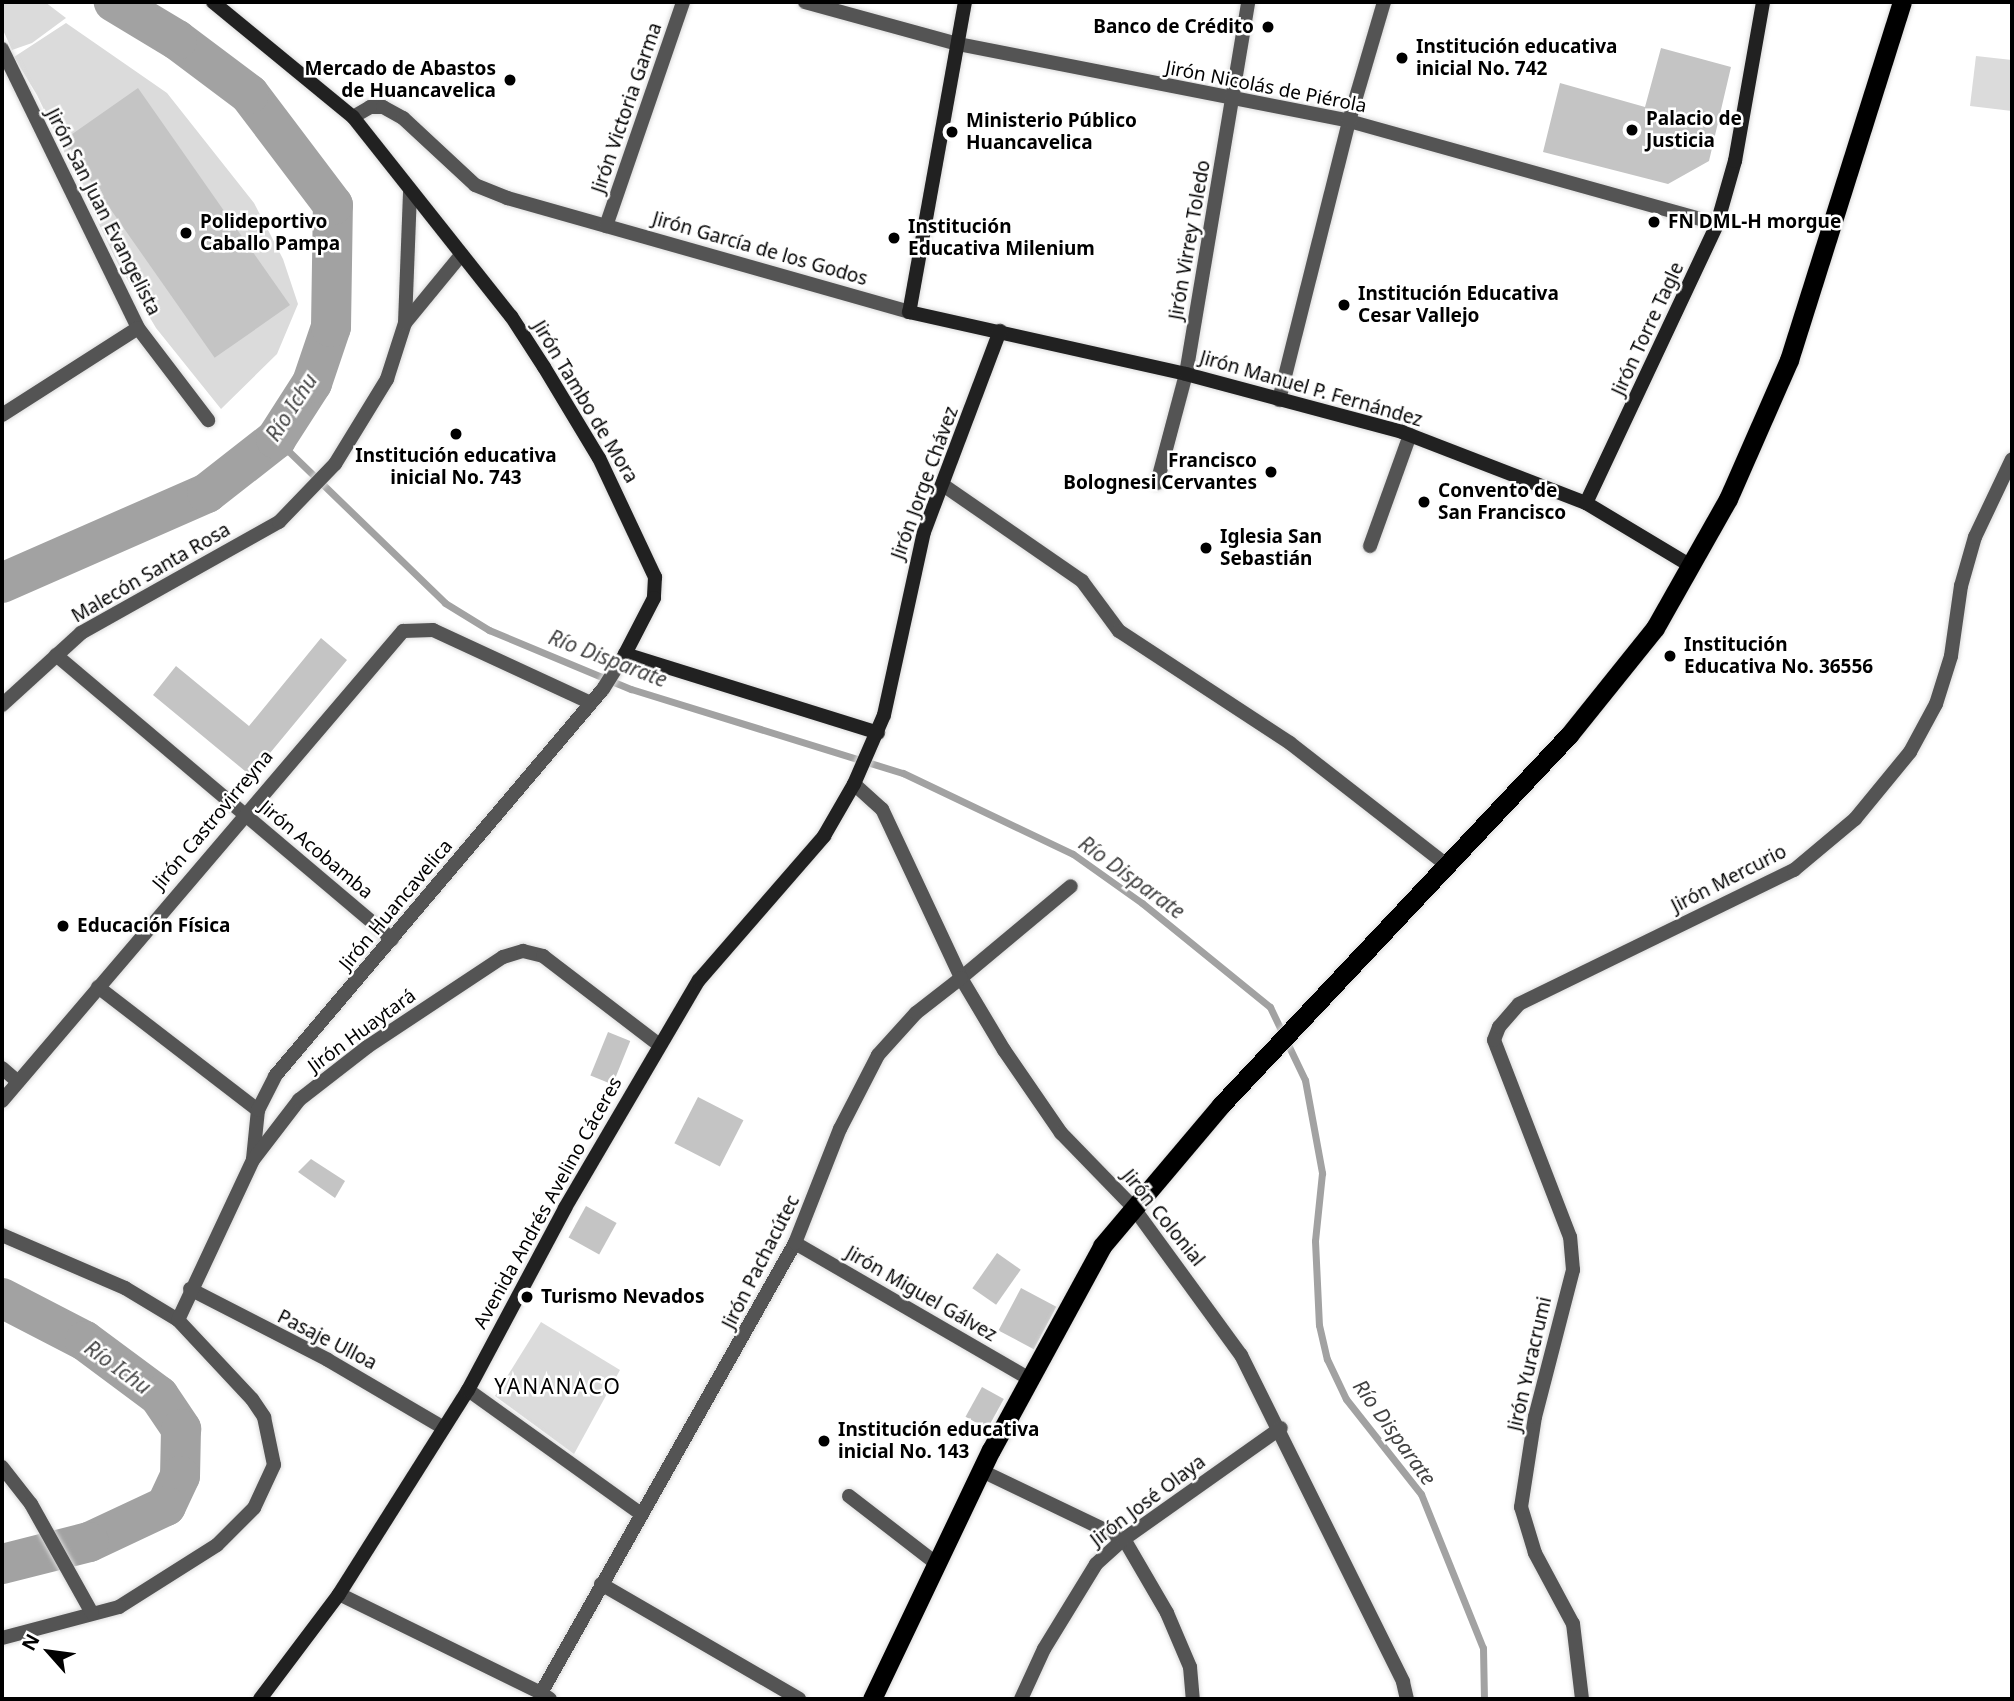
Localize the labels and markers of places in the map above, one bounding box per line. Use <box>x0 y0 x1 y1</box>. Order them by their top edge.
place label: Banco de Crédito <box>1093 16 1254 38</box>
marker: Banco de Crédito <box>1260 19 1276 35</box>
place label: Institución educativa inicial No. 742 <box>1416 36 1617 80</box>
marker: Institución educativa inicial No. 742 <box>1394 50 1410 66</box>
place label: Mercado de Abastos de Huancavelica <box>305 58 496 102</box>
marker: Mercado de Abastos de Huancavelica <box>502 72 518 88</box>
place label: Palacio de Justicia <box>1646 108 1742 152</box>
place label: Ministerio Público Huancavelica <box>966 110 1137 154</box>
marker: Palacio de Justicia <box>1624 122 1640 138</box>
marker: Ministerio Público Huancavelica <box>944 124 960 140</box>
place label: Polideportivo Caballo Pampa <box>200 211 340 255</box>
place label: FN DML-H morgue <box>1668 211 1841 233</box>
marker: FN DML-H morgue <box>1646 214 1662 230</box>
place label: Institución Educativa Milenium <box>908 216 1095 260</box>
marker: Polideportivo Caballo Pampa <box>178 225 194 241</box>
marker: Institución Educativa Milenium <box>886 230 902 246</box>
place label: Institución Educativa Cesar Vallejo <box>1358 283 1559 327</box>
marker: Institución Educativa Cesar Vallejo <box>1336 297 1352 313</box>
marker: Institución educativa inicial No. 743 <box>448 426 464 442</box>
place label: Institución educativa inicial No. 743 <box>355 445 557 489</box>
place label: Francisco Bolognesi Cervantes <box>1063 450 1257 494</box>
marker: Francisco Bolognesi Cervantes <box>1263 464 1279 480</box>
place label: Convento de San Francisco <box>1438 480 1566 524</box>
marker: Convento de San Francisco <box>1416 494 1432 510</box>
place label: Iglesia San Sebastián <box>1220 526 1322 570</box>
marker: Iglesia San Sebastián <box>1198 540 1214 556</box>
place label: Institución Educativa No. 36556 <box>1684 634 1873 678</box>
marker: Institución Educativa No. 36556 <box>1662 648 1678 664</box>
place label: Educación Física <box>77 915 230 937</box>
marker: Educación Física <box>55 918 71 934</box>
place label: Turismo Nevados <box>541 1286 704 1308</box>
marker: Turismo Nevados <box>519 1289 535 1305</box>
place label: Institución educativa inicial No. 143 <box>838 1419 1039 1463</box>
marker: Institución educativa inicial No. 143 <box>816 1433 832 1449</box>

